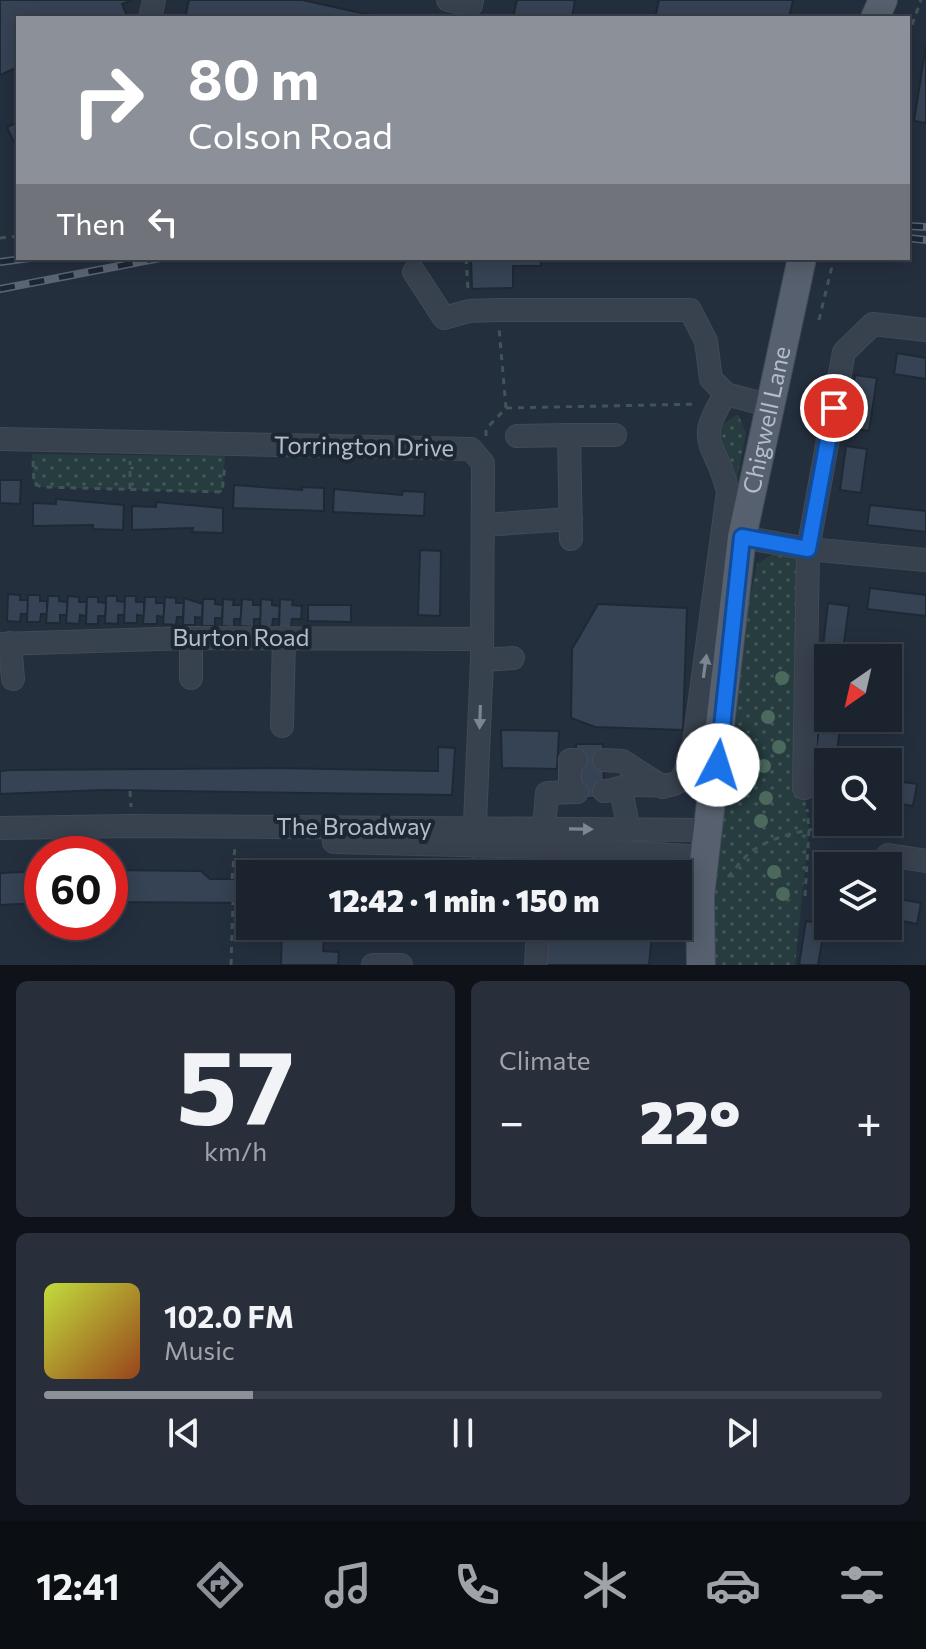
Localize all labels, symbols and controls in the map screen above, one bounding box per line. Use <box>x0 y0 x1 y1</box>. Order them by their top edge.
text: 80 m <box>188 43 319 112</box>
icon: right <box>56 48 160 152</box>
text: Colson Road <box>188 112 393 156</box>
icon: left <box>141 200 185 244</box>
text: Then <box>56 204 125 241</box>
street label: Chigwell Lane <box>736 343 796 496</box>
pin <box>800 374 868 442</box>
icon: arrive <box>812 386 856 430</box>
street label: Torrington Drive <box>274 429 454 462</box>
street label: Burton Road <box>173 622 309 651</box>
north arrow <box>814 644 902 732</box>
map controls <box>814 644 902 940</box>
one-way arrow <box>699 653 712 678</box>
one-way arrow <box>474 705 487 730</box>
position arrow <box>676 723 760 807</box>
button: search <box>814 748 902 836</box>
street label: The Broadway <box>276 811 432 840</box>
one-way arrow <box>569 822 594 835</box>
speed limit sign: 60 <box>24 836 128 940</box>
button: layers <box>814 852 902 940</box>
text: 12:42 · 1 min · 150 m <box>329 881 599 918</box>
text: 57 <box>177 1019 294 1146</box>
text: Climate <box>499 1044 591 1075</box>
text: 22° <box>640 1083 741 1156</box>
text: − <box>499 1093 524 1147</box>
text: + <box>856 1093 882 1147</box>
text: km/h <box>204 1135 267 1166</box>
text: 102.0 FM <box>164 1297 294 1334</box>
text: Music <box>164 1334 235 1365</box>
icon: previous <box>162 1411 206 1455</box>
icon: pause <box>441 1411 485 1455</box>
icon: next <box>720 1411 764 1455</box>
icon: directions <box>192 1557 248 1613</box>
icon: music <box>320 1557 376 1613</box>
icon: phone <box>449 1557 505 1613</box>
icon: climate <box>577 1557 633 1613</box>
icon: car <box>705 1557 761 1613</box>
icon: filters <box>834 1557 890 1613</box>
text: 12:41 <box>36 1563 120 1607</box>

